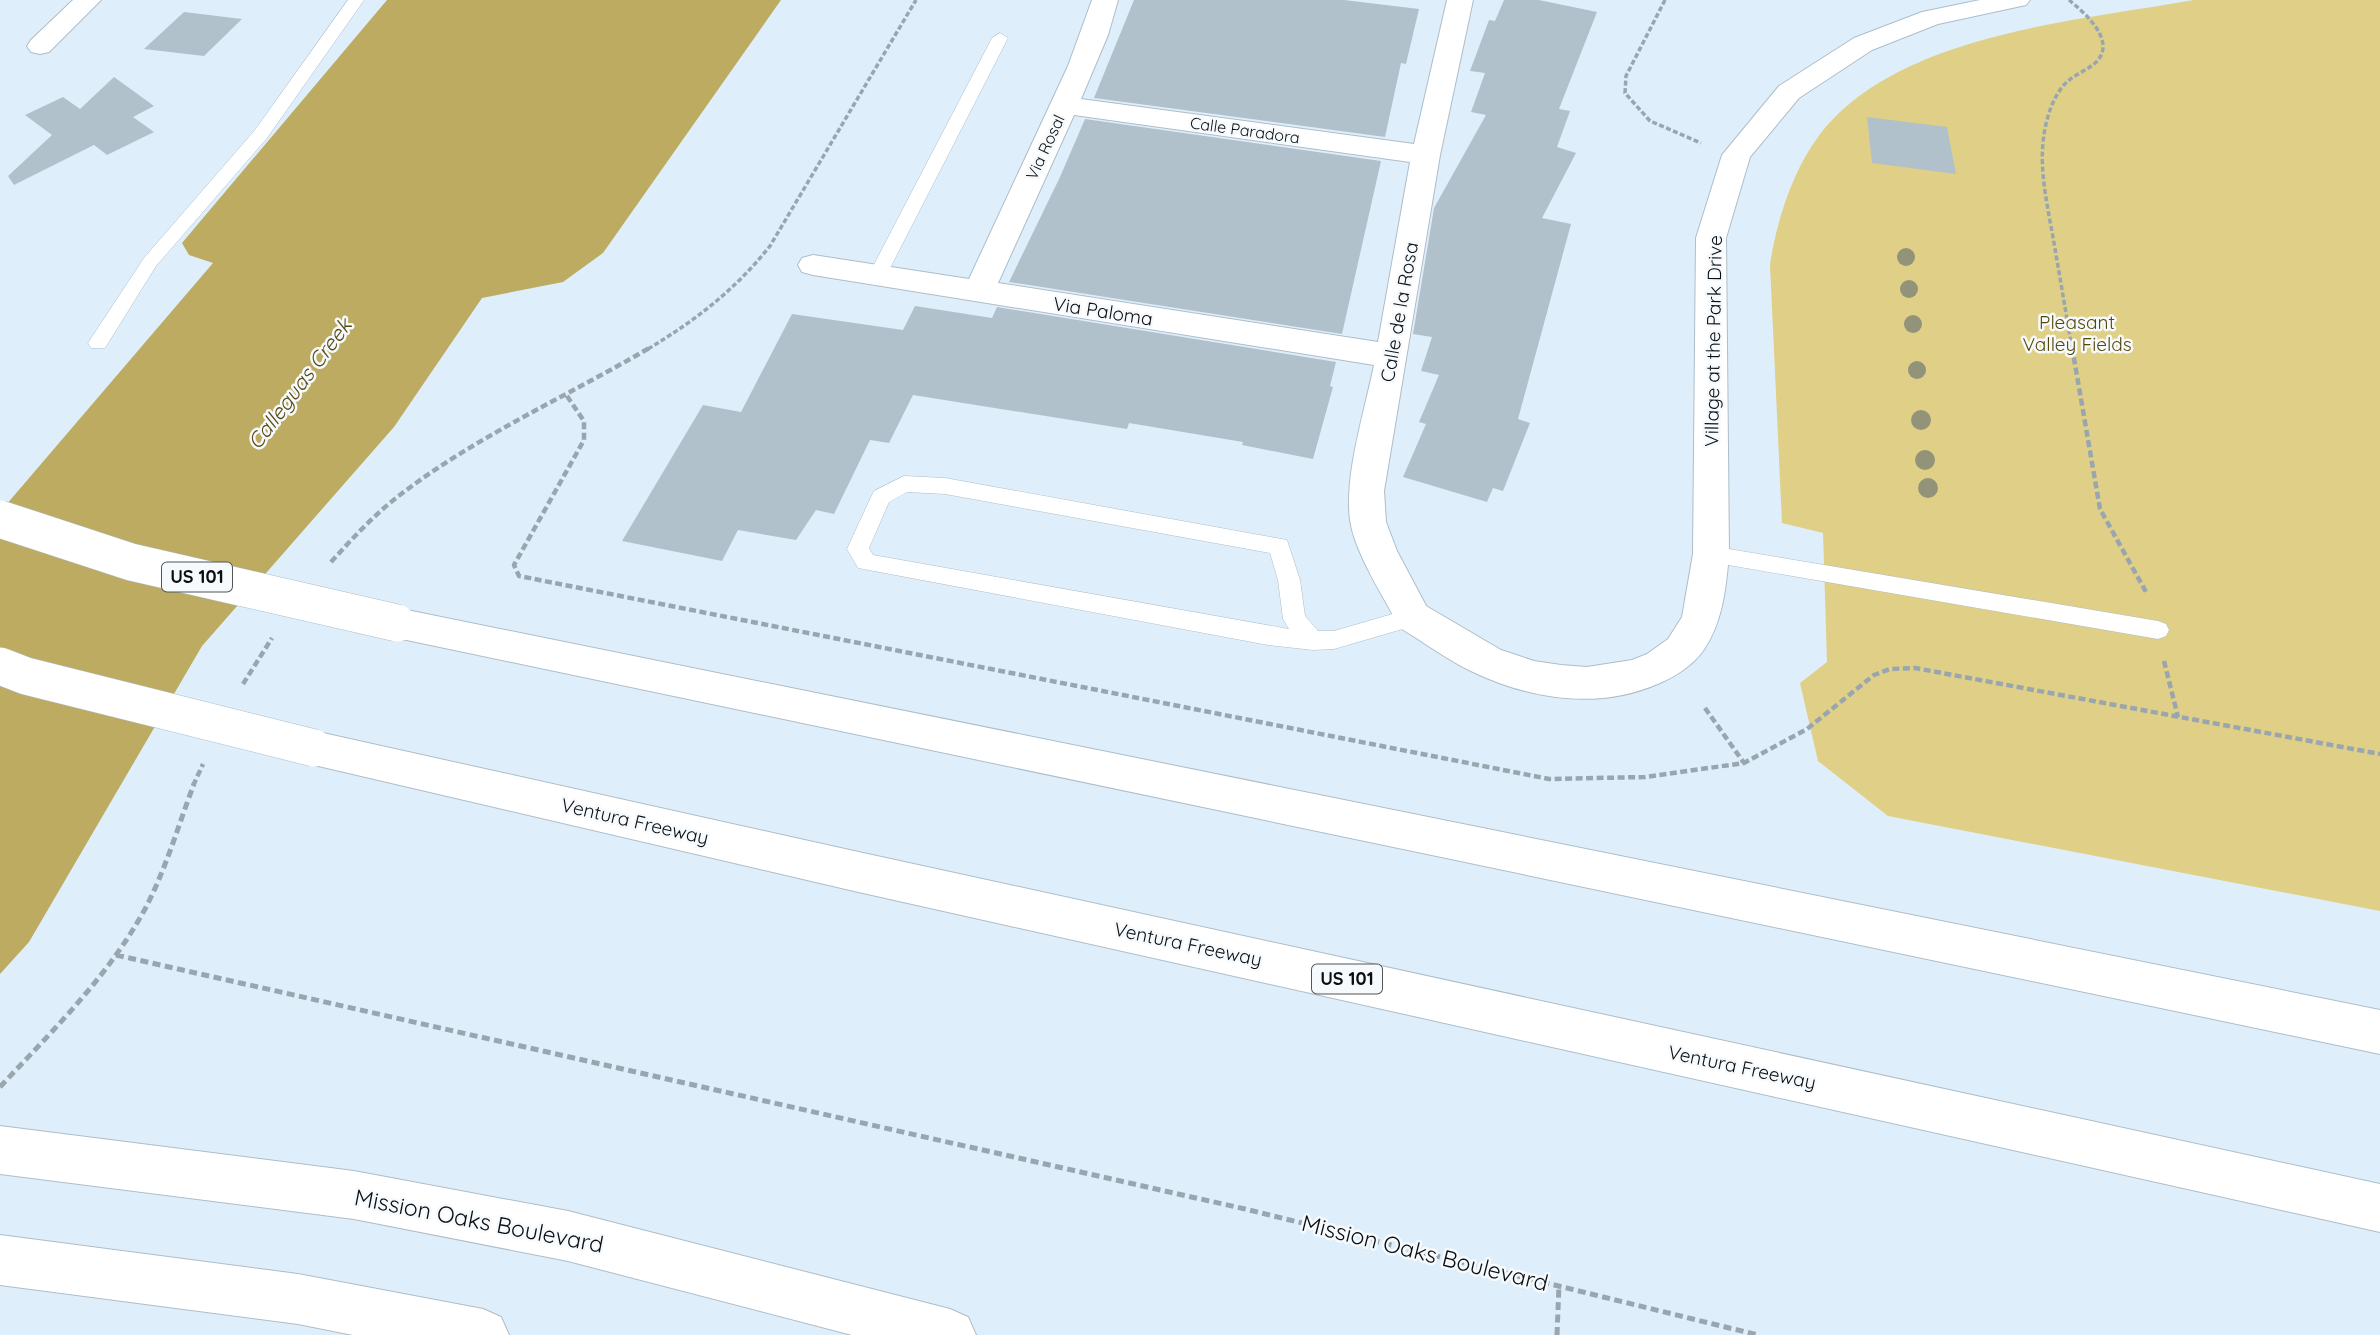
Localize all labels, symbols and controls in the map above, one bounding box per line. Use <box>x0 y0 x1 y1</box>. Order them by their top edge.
street label: Via Rosal <box>1021 111 1069 183</box>
street label: Calle Paradora <box>1189 112 1301 148</box>
street label: Village at the Park Drive <box>1699 235 1727 447</box>
street label: Calle de la Rosa <box>1375 240 1423 384</box>
street label: Via Paloma <box>1051 291 1155 331</box>
park label: Pleasant Valley Fields <box>2022 310 2132 356</box>
water label: Calleguas Creek <box>242 311 358 454</box>
road number: US 101 <box>162 562 232 592</box>
street label: Ventura Freeway <box>559 792 711 850</box>
street label: Ventura Freeway <box>1112 917 1264 971</box>
road number: US 101 <box>1312 964 1382 994</box>
street label: Ventura Freeway <box>1666 1040 1818 1094</box>
street label: Mission Oaks Boulevard <box>352 1182 606 1259</box>
street label: Mission Oaks Boulevard <box>1299 1208 1551 1297</box>

